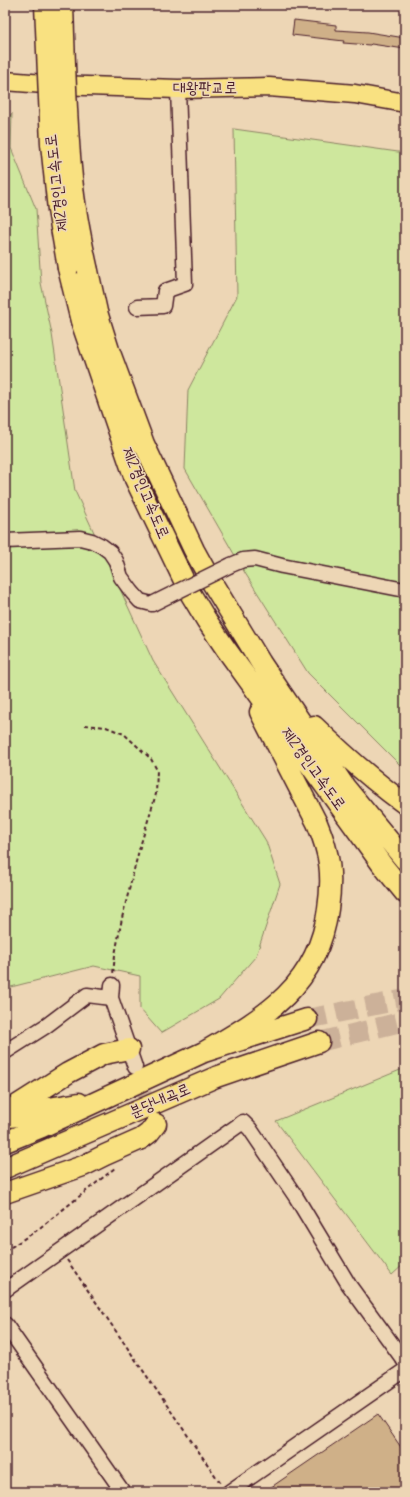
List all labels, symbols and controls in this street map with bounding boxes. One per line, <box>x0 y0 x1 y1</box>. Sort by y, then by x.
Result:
street label: 대왕판교로 <box>173 78 237 99</box>
street label: 제2경인고속도로 <box>41 133 73 233</box>
street label: 제2경인고속도로 <box>116 444 174 542</box>
street label: 제2경인고속도로 <box>276 723 350 815</box>
street label: 분당내곡로 <box>126 1079 194 1123</box>

